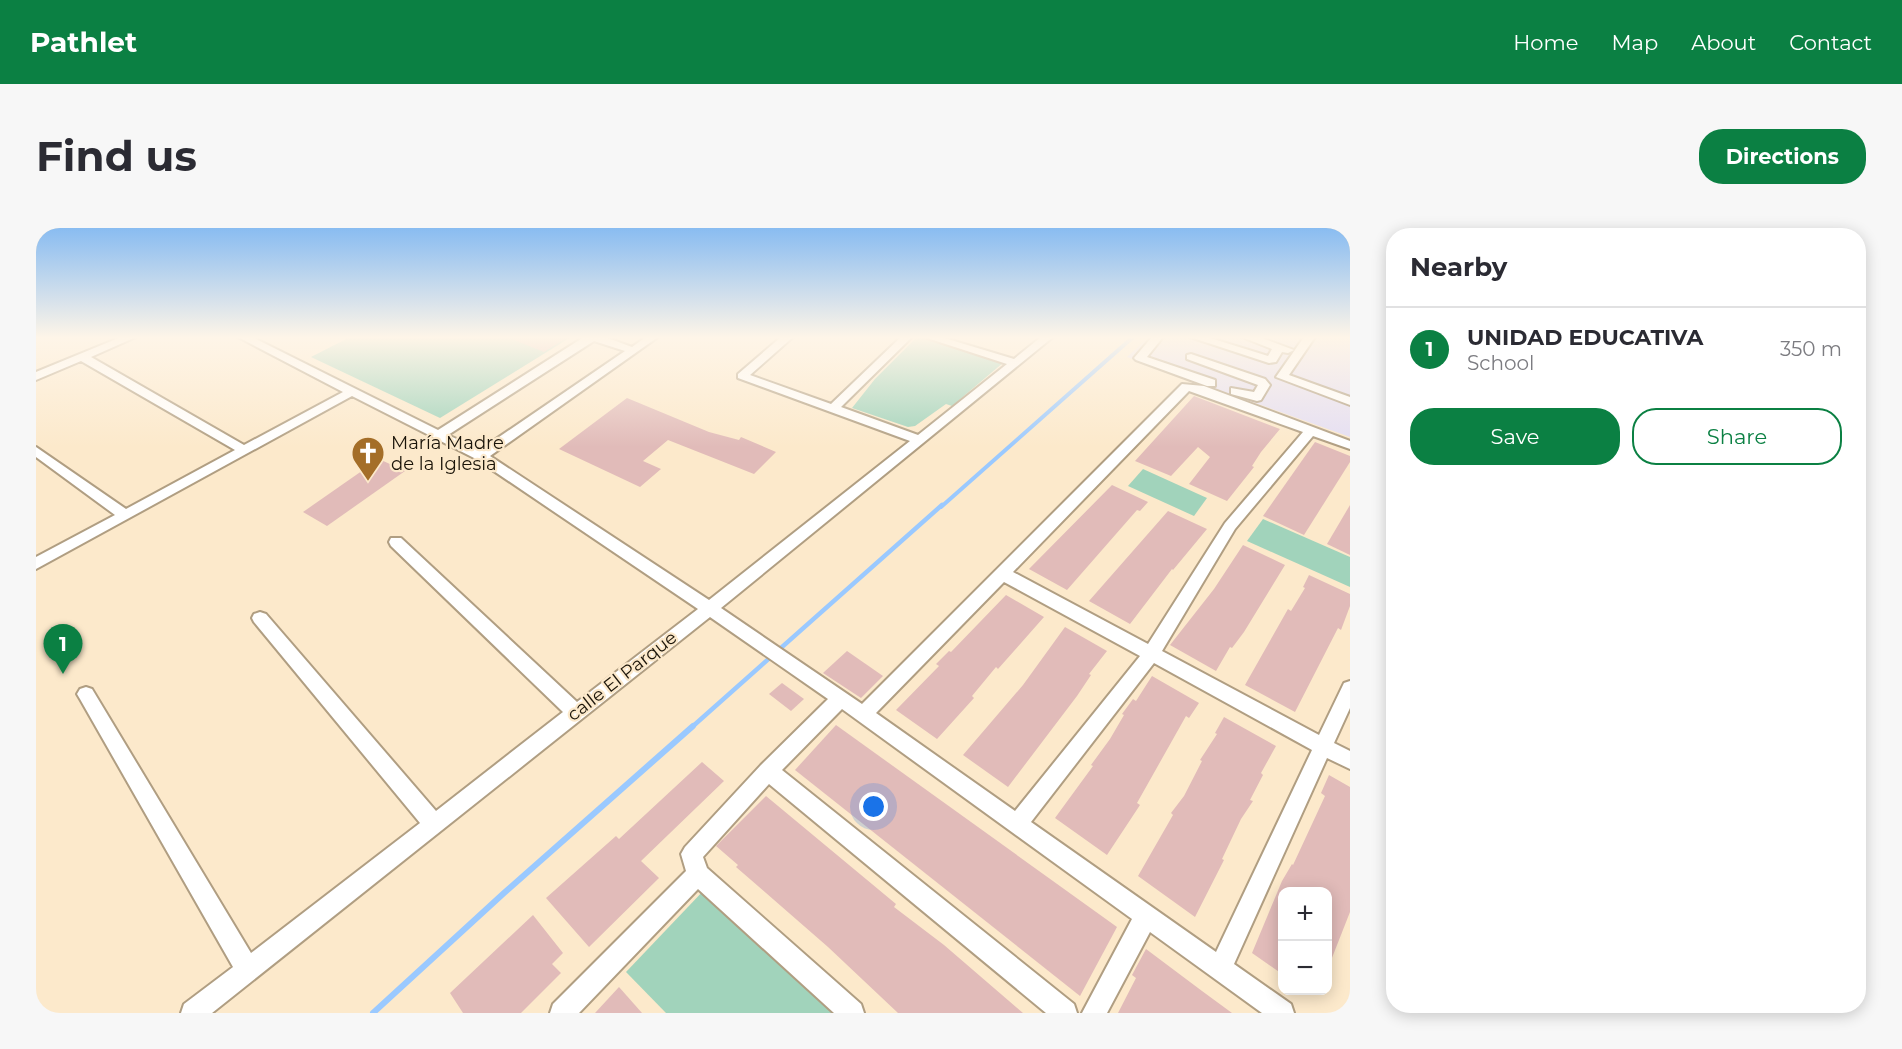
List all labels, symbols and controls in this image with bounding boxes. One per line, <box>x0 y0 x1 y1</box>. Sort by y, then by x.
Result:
text: Pathlet <box>30 25 137 59</box>
text: Home <box>1513 30 1578 55</box>
text: Map <box>1611 30 1658 55</box>
text: About <box>1691 30 1756 55</box>
text: Contact <box>1789 30 1872 55</box>
button: Directions <box>1699 129 1866 184</box>
text: Find us <box>36 130 197 182</box>
text: Nearby <box>1410 251 1507 283</box>
text: UNIDAD EDUCATIVA <box>1467 324 1703 351</box>
text: 1 <box>1426 337 1433 361</box>
text: 350 m <box>1780 337 1842 361</box>
text: School <box>1467 351 1534 375</box>
button: Save <box>1410 408 1620 465</box>
button: Share <box>1632 408 1842 465</box>
place label: María Madre de la Iglesia <box>391 432 504 475</box>
church icon: María Madre de la Iglesia <box>350 435 386 482</box>
pin: 1 <box>44 624 82 674</box>
street label: calle El Parque <box>563 626 681 726</box>
your location <box>859 792 888 821</box>
map controls <box>1278 887 1332 995</box>
button: + <box>1278 887 1332 941</box>
button: − <box>1278 941 1332 995</box>

